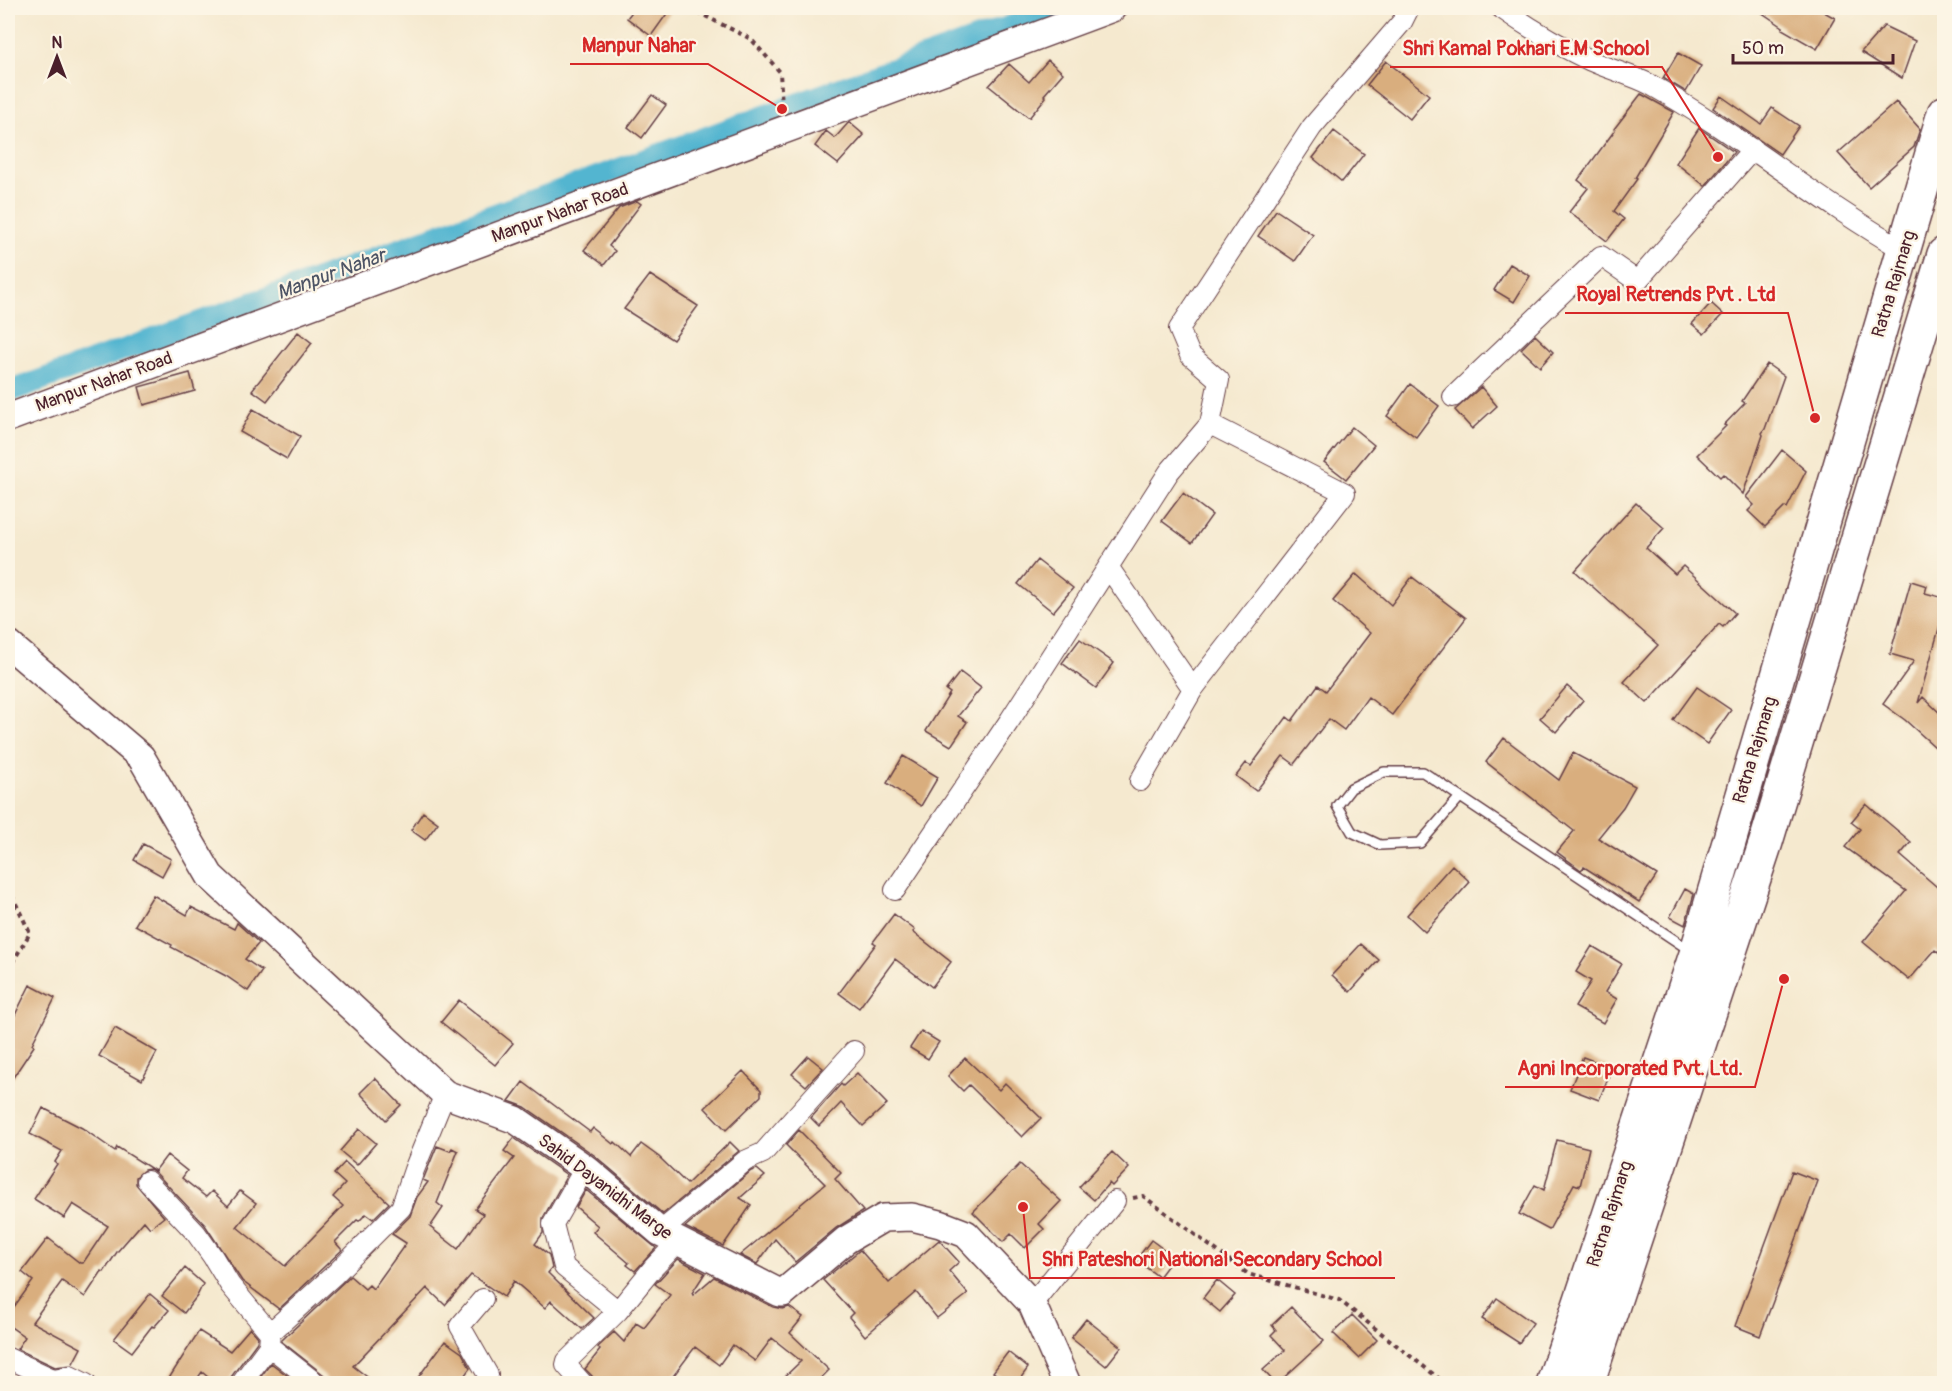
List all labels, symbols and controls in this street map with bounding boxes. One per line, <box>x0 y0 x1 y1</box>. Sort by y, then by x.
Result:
callout: Manpur Nahar <box>570 26 708 64</box>
north arrow <box>27 27 87 87</box>
scale bar <box>1733 27 1894 65</box>
callout: Shri Kamal Pokhari E.M School <box>1390 29 1662 67</box>
text: N <box>52 33 63 53</box>
text: Manpur Nahar <box>582 33 697 58</box>
text: Shri Kamal Pokhari E.M School <box>1402 36 1650 61</box>
text: 50 m <box>1742 37 1784 60</box>
street label: Manpur Nahar Road <box>488 178 632 248</box>
street label: Ratna Rajmarg <box>1867 228 1921 340</box>
water label: Manpur Nahar <box>273 242 392 305</box>
callout: Royal Retrends Pvt . Ltd <box>1565 275 1788 313</box>
text: Royal Retrends Pvt . Ltd <box>1576 282 1776 307</box>
street label: Manpur Nahar Road <box>32 347 176 417</box>
street label: Ratna Rajmarg <box>1728 694 1782 806</box>
callout: Agni Incorporated Pvt. Ltd. <box>1505 1049 1755 1087</box>
text: Agni Incorporated Pvt. Ltd. <box>1517 1056 1743 1081</box>
street label: Sahid Dayanidhi Marge <box>533 1129 677 1245</box>
street label: Ratna Rajmarg <box>1582 1158 1638 1270</box>
callout: Shri Pateshori National Secondary School <box>1030 1240 1395 1278</box>
text: Shri Pateshori National Secondary School <box>1041 1247 1383 1272</box>

